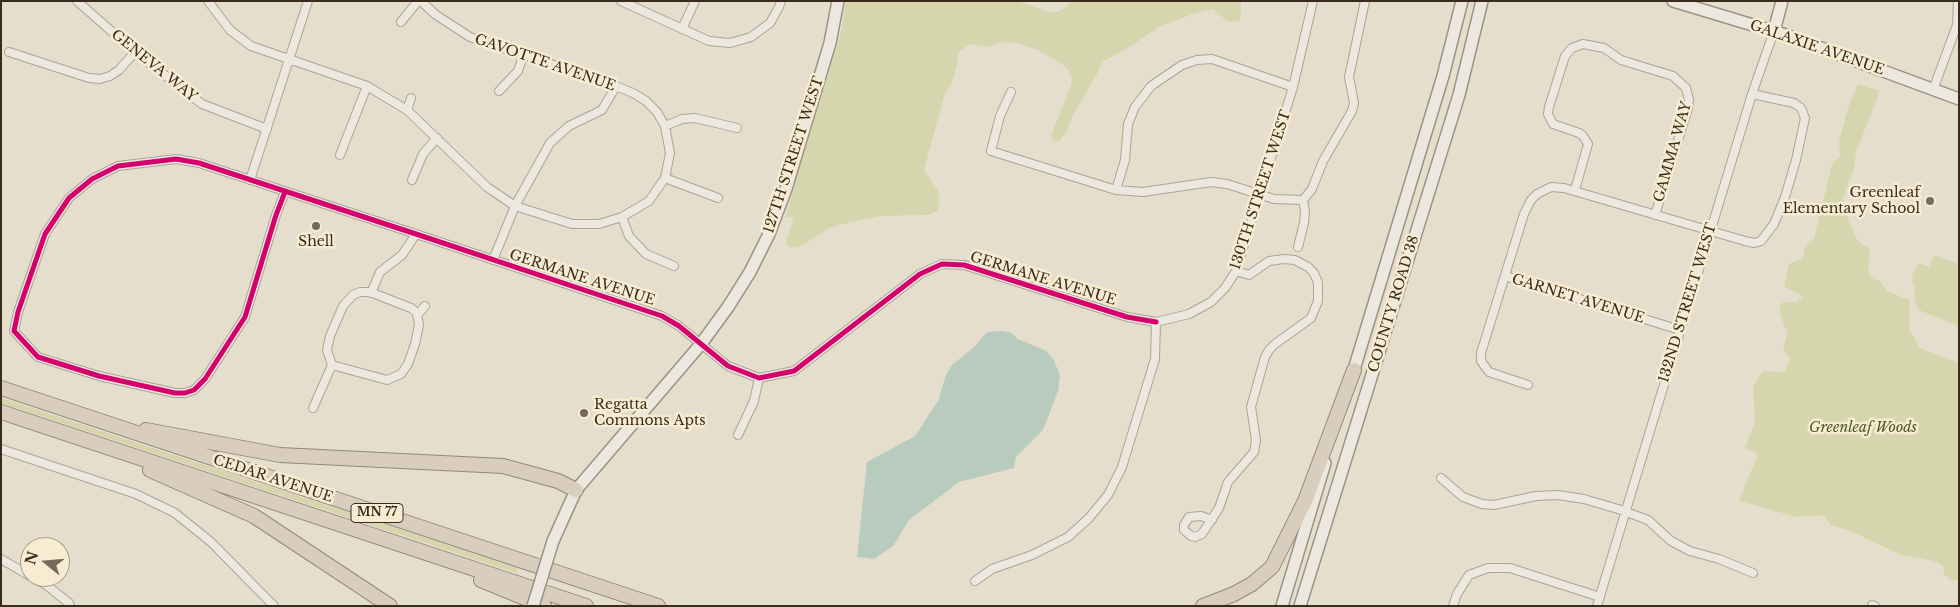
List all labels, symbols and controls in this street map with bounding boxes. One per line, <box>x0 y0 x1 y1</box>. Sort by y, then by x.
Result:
street label: GALAXIE AVENUE <box>1748 17 1886 79</box>
street label: GENEVA WAY <box>108 26 200 106</box>
street label: GAVOTTE AVENUE <box>472 31 618 95</box>
street label: 127TH STREET WEST <box>761 74 827 236</box>
street label: GAMMA WAY <box>1651 100 1695 204</box>
street label: 130TH STREET WEST <box>1227 108 1295 272</box>
place label: Greenleaf Elementary School <box>1783 185 1920 218</box>
marker: Greenleaf Elementary School <box>1924 195 1936 207</box>
marker: Shell <box>310 220 322 232</box>
street label: 132ND STREET WEST <box>1656 221 1720 385</box>
street label: COUNTY ROAD 38 <box>1365 233 1423 375</box>
place label: Shell <box>298 234 334 250</box>
street label: GERMANE AVENUE <box>507 247 657 309</box>
street label: GERMANE AVENUE <box>968 249 1118 309</box>
street label: GARNET AVENUE <box>1510 271 1646 327</box>
place label: Regatta Commons Apts <box>594 397 706 430</box>
marker: Regatta Commons Apts <box>578 407 590 419</box>
park label: Greenleaf Woods <box>1809 420 1917 436</box>
street label: CEDAR AVENUE <box>211 452 335 506</box>
road number: MN 77 <box>351 503 403 522</box>
north arrow <box>20 537 70 587</box>
text: N <box>21 549 42 567</box>

